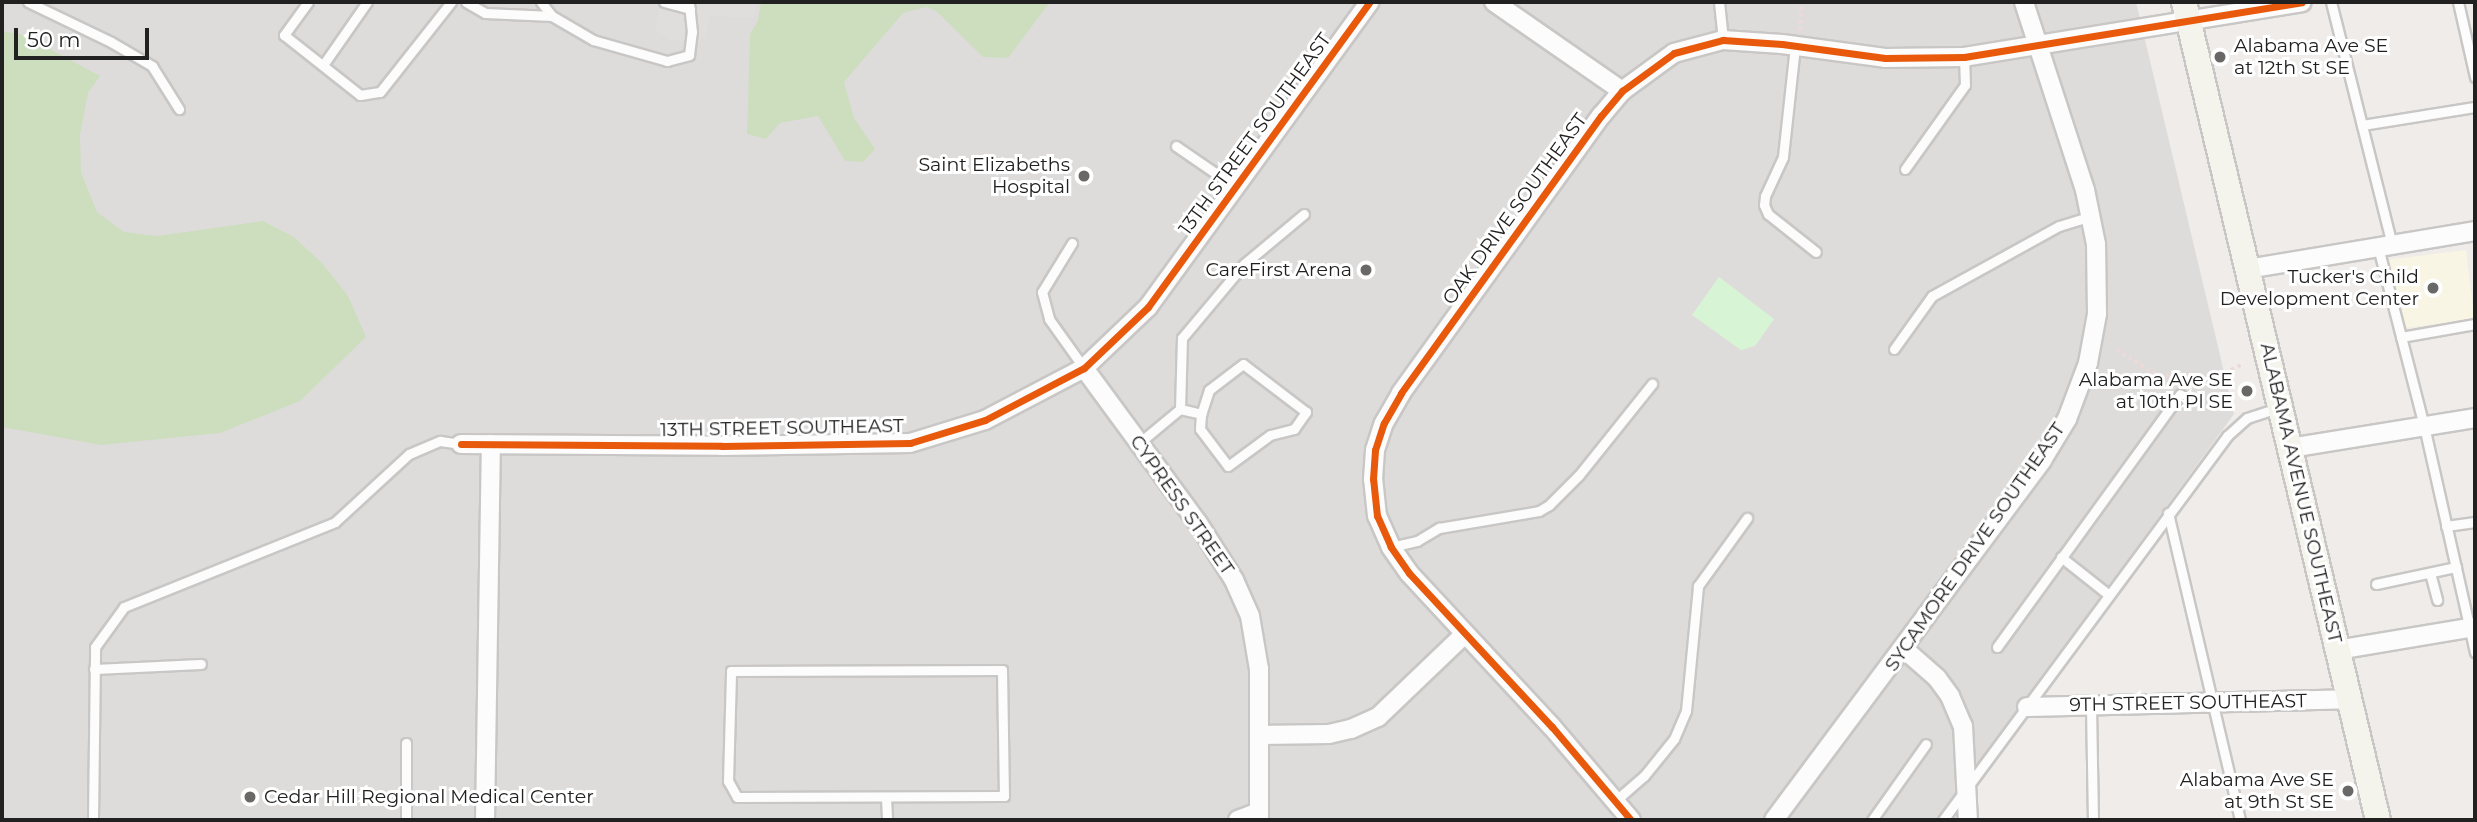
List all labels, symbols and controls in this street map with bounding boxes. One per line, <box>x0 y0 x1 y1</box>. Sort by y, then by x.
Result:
scale bar <box>18 14 152 58</box>
text: 50 m <box>27 27 81 52</box>
street label: 13TH STREET SOUTHEAST <box>1174 29 1336 239</box>
place label: Alabama Ave SE at 12th St SE <box>2234 35 2388 79</box>
marker: Alabama Ave SE at 12th St SE <box>2212 49 2228 65</box>
street label: OAK DRIVE SOUTHEAST <box>1438 109 1592 309</box>
place label: Saint Elizabeths Hospital <box>918 154 1070 198</box>
marker: Saint Elizabeths Hospital <box>1076 168 1092 184</box>
place label: CareFirst Arena <box>1205 259 1352 281</box>
marker: CareFirst Arena <box>1358 262 1374 278</box>
place label: Tucker's Child Development Center <box>2220 266 2419 310</box>
marker: Tucker's Child Development Center <box>2425 280 2441 296</box>
street label: ALABAMA AVENUE SOUTHEAST <box>2255 341 2347 645</box>
place label: Alabama Ave SE at 10th Pl SE <box>2079 369 2233 413</box>
marker: Alabama Ave SE at 10th Pl SE <box>2239 383 2255 399</box>
street label: 13TH STREET SOUTHEAST <box>660 414 904 442</box>
street label: SYCAMORE DRIVE SOUTHEAST <box>1880 418 2070 676</box>
street label: CYPRESS STREET <box>1125 431 1239 579</box>
street label: 9TH STREET SOUTHEAST <box>2069 690 2307 716</box>
place label: Alabama Ave SE at 9th St SE <box>2180 769 2334 813</box>
marker: Alabama Ave SE at 9th St SE <box>2340 783 2356 799</box>
place label: Cedar Hill Regional Medical Center <box>264 786 594 808</box>
marker: Cedar Hill Regional Medical Center <box>242 789 258 805</box>

